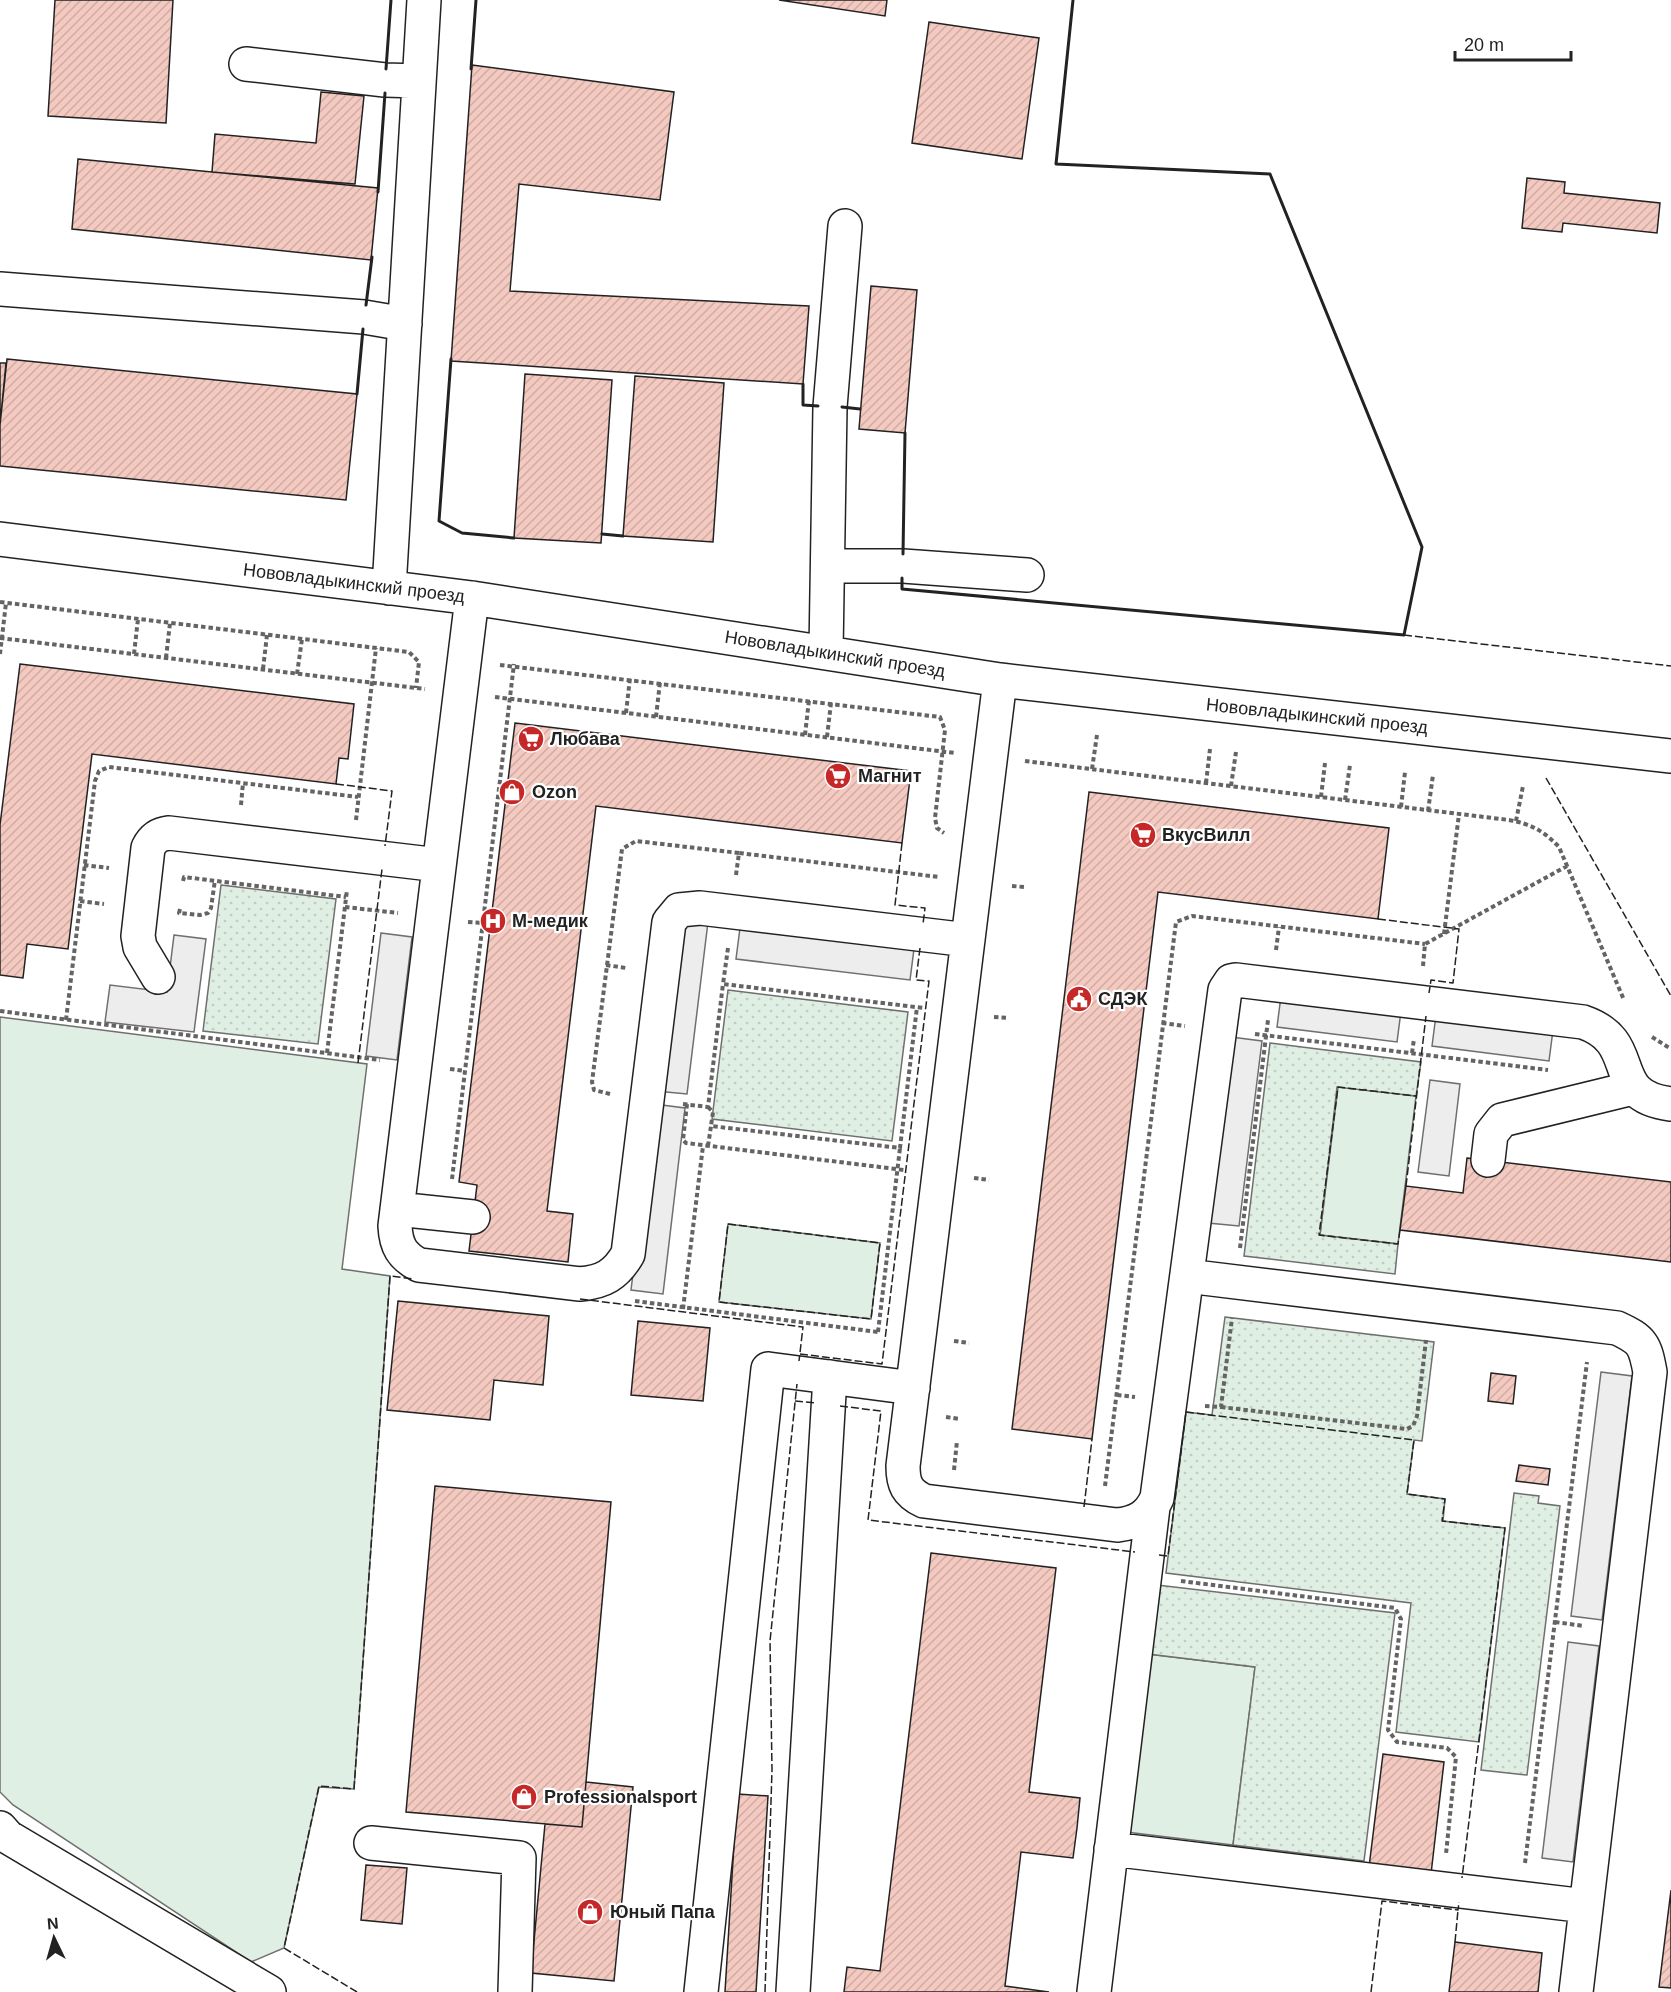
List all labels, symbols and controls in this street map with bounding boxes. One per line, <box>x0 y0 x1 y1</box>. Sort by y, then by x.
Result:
scale bar <box>1455 24 1570 62</box>
text: 20 m <box>1464 35 1504 55</box>
street label: Нововладыкинский проезд <box>242 559 466 607</box>
street label: Нововладыкинский проезд <box>723 627 947 681</box>
street label: Нововладыкинский проезд <box>1205 694 1429 738</box>
supermarket icon: Любава <box>516 724 546 754</box>
place label: Любава <box>550 729 621 749</box>
supermarket icon: Магнит <box>823 761 853 791</box>
place label: Магнит <box>858 766 922 786</box>
shop icon: Ozon <box>497 777 527 807</box>
place label: Ozon <box>532 782 577 802</box>
supermarket icon: ВкусВилл <box>1128 820 1158 850</box>
place label: ВкусВилл <box>1162 825 1251 845</box>
hospital icon: М-медик <box>478 906 508 936</box>
place label: М-медик <box>512 911 589 931</box>
public building icon: СДЭК <box>1064 984 1094 1014</box>
place label: СДЭК <box>1098 989 1148 1009</box>
shop icon: Professionalsport <box>509 1782 539 1812</box>
place label: Professionalsport <box>544 1787 697 1807</box>
shop icon: Юный Папа <box>575 1897 605 1927</box>
place label: Юный Папа <box>610 1902 716 1922</box>
north arrow <box>24 1908 84 1968</box>
text: N <box>46 1915 59 1933</box>

